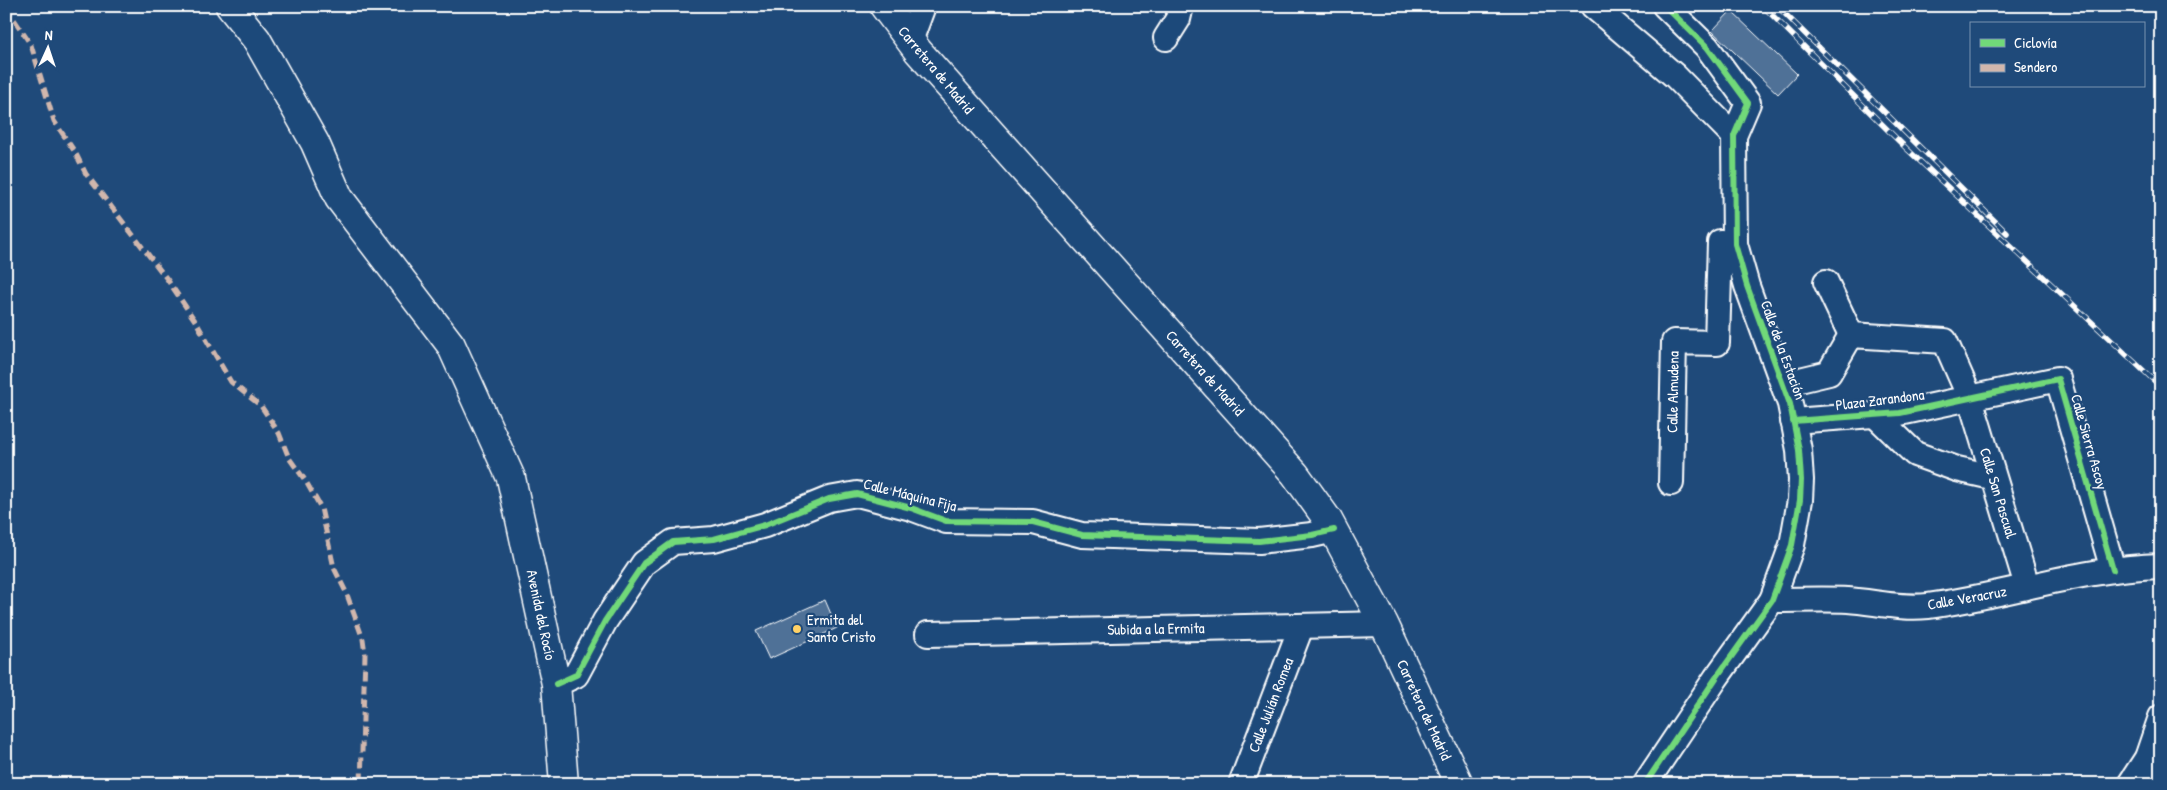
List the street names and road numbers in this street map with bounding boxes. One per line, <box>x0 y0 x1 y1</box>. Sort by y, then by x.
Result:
street label: Carretera de Madrid <box>893 21 979 118</box>
street label: Calle de la Estación <box>1756 297 1811 403</box>
street label: Carretera de Madrid <box>1161 325 1250 420</box>
street label: Calle Almudena <box>1661 351 1684 433</box>
street label: Plaza Zarandona <box>1834 384 1926 415</box>
street label: Calle Sierra Ascoy <box>2066 392 2113 492</box>
street label: Calle San Pascual <box>1975 445 2022 541</box>
street label: Calle Máquina Fija <box>861 473 959 516</box>
street label: Avenida del Rocío <box>522 568 561 662</box>
street label: Calle Veracruz <box>1926 580 2009 615</box>
street label: Subida a la Ermita <box>1107 617 1205 640</box>
street label: Calle Julián Romea <box>1243 654 1298 755</box>
street label: Carretera de Madrid <box>1392 656 1457 764</box>

